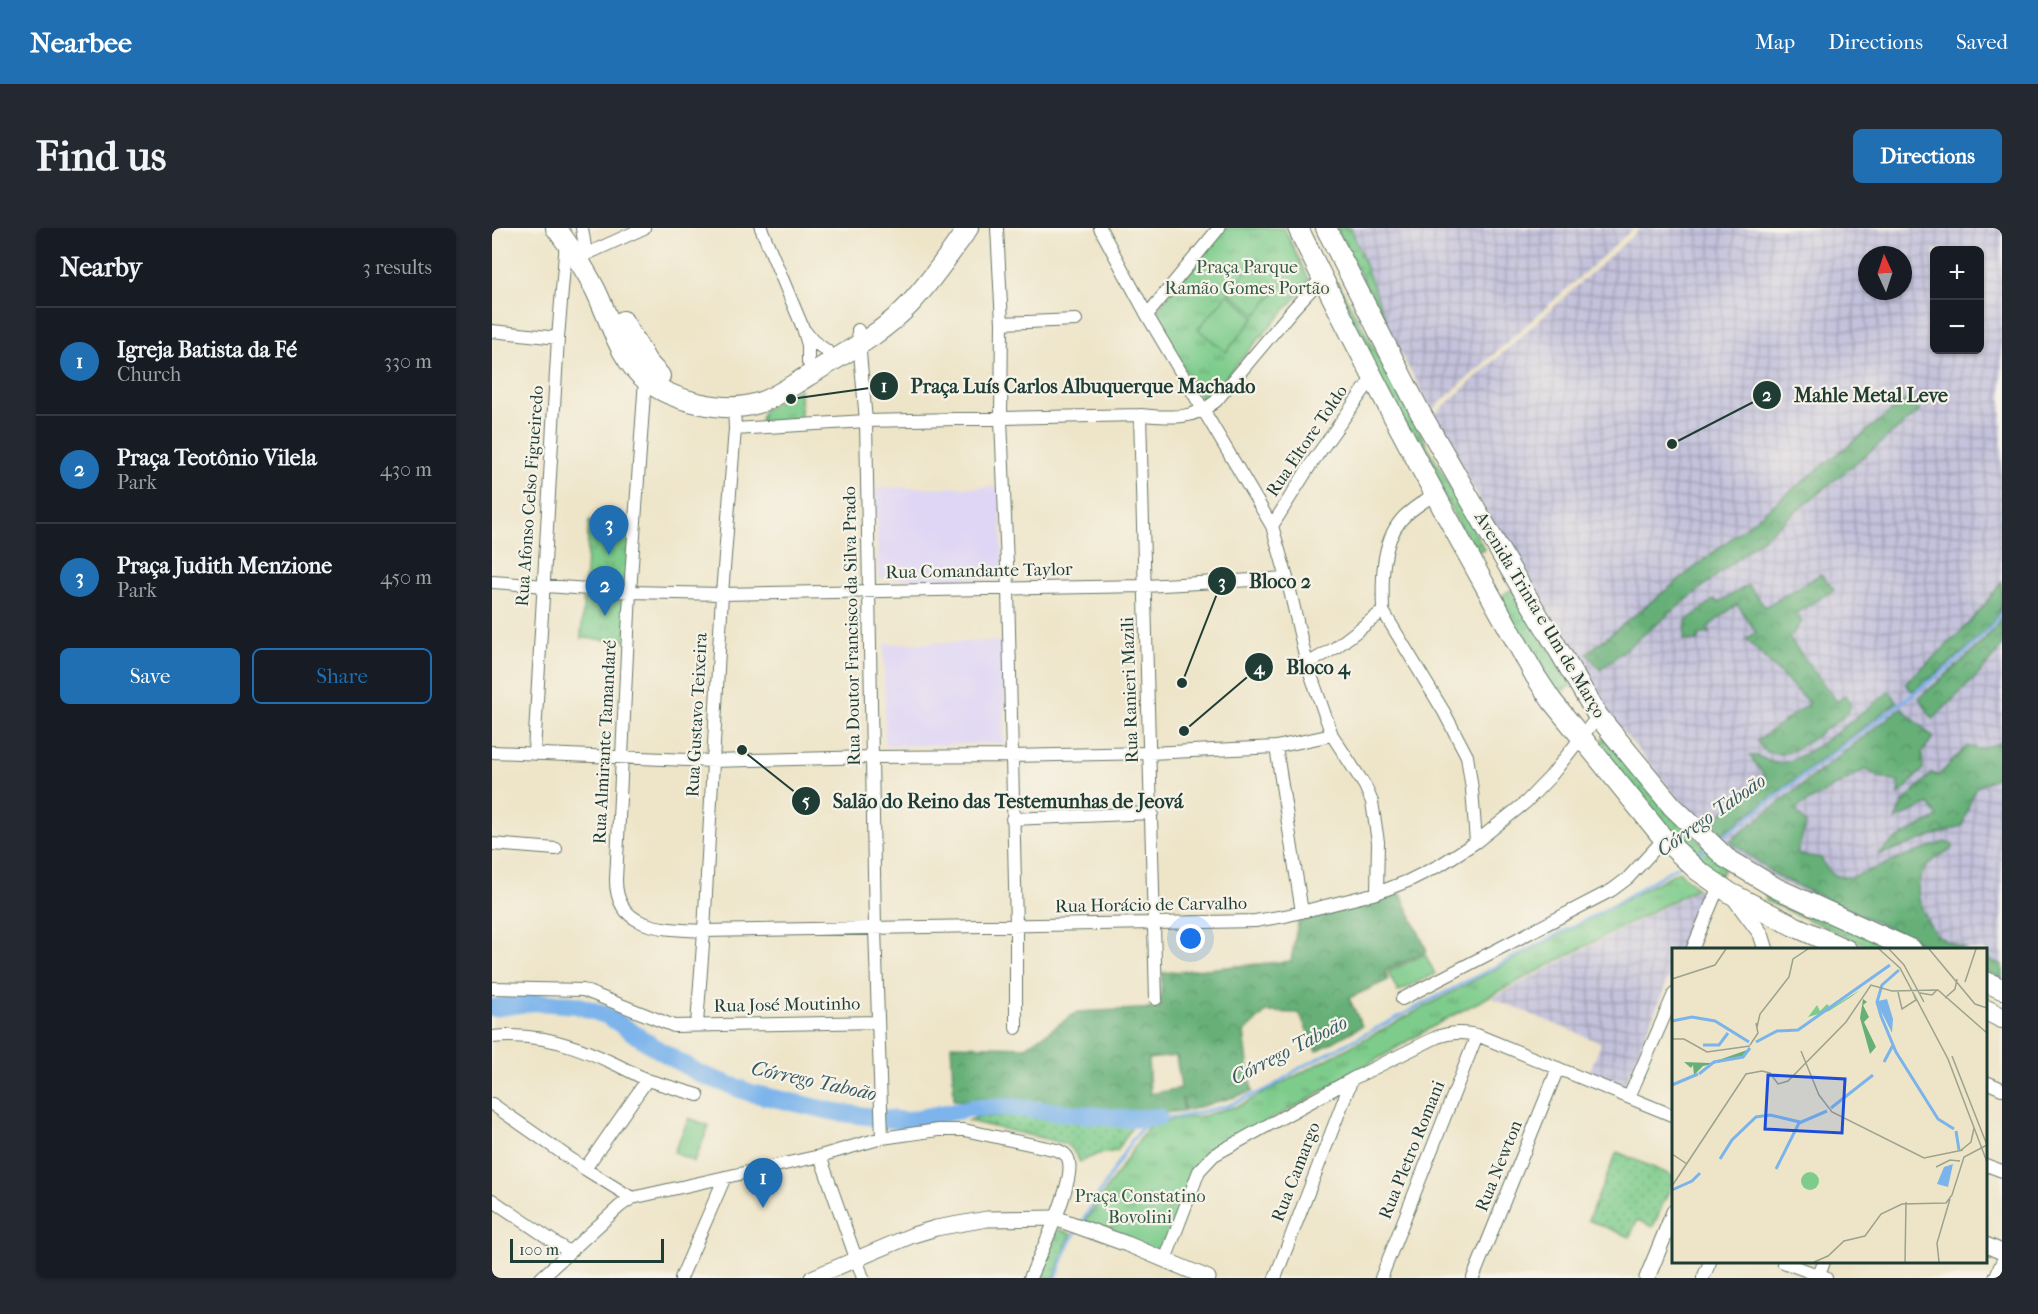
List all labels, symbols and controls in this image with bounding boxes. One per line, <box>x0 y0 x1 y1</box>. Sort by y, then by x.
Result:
text: Nearbee <box>30 26 132 59</box>
text: Map <box>1755 30 1795 54</box>
text: Directions <box>1828 30 1923 54</box>
text: Saved <box>1956 30 2008 54</box>
button: Directions <box>1853 129 2002 183</box>
text: Find us <box>36 132 166 181</box>
north arrow <box>1858 246 1912 300</box>
map controls <box>1930 246 1984 354</box>
button: + <box>1930 246 1984 300</box>
text: Nearby <box>60 252 142 283</box>
text: 3 results <box>363 256 432 279</box>
park label: Praça Parque Ramão Gomes Portão <box>1164 257 1330 299</box>
button: − <box>1930 300 1984 354</box>
text: Igreja Batista da Fé <box>117 337 297 363</box>
text: 1 <box>76 350 83 373</box>
text: 330 m <box>384 350 432 373</box>
text: Church <box>117 363 181 386</box>
callout: Praça Luís Carlos Albuquerque Machado <box>869 367 1267 405</box>
text: Praça Luís Carlos Albuquerque Machado <box>911 375 1255 399</box>
text: 1 <box>881 376 887 397</box>
callout: Mahle Metal Leve <box>1752 376 1960 414</box>
street label: Rua Eltore Toldo <box>1262 381 1352 501</box>
text: Mahle Metal Leve <box>1793 384 1948 407</box>
street label: Rua Afonso Celso Figueiredo <box>512 385 548 607</box>
text: 2 <box>1762 385 1772 406</box>
text: Praça Teotônio Vilela <box>117 445 317 471</box>
text: 2 <box>74 458 85 481</box>
text: 430 m <box>380 458 432 481</box>
text: Park <box>117 471 157 494</box>
street label: Rua Doutor Francisco da Silva Prado <box>839 486 865 766</box>
pin: 3 <box>590 506 628 555</box>
street label: Avenida Trinta e Um de Março <box>1469 507 1610 722</box>
text: Praça Judith Menzione <box>117 553 332 579</box>
street label: Rua Comandante Taylor <box>885 559 1073 583</box>
callout: Bloco 2 <box>1207 562 1323 600</box>
text: 3 <box>75 566 84 589</box>
text: 450 m <box>380 566 432 589</box>
pin: 2 <box>586 566 624 616</box>
text: Bloco 2 <box>1249 570 1311 593</box>
text: 3 <box>1218 572 1226 593</box>
text: Park <box>117 579 157 602</box>
street label: Rua Ranieri Mazili <box>1117 616 1143 764</box>
street label: Rua Gustavo Teixeira <box>682 631 712 798</box>
street label: Rua Almirante Tamandaré <box>589 639 621 845</box>
button: Save <box>60 648 240 704</box>
button: Share <box>252 648 432 704</box>
callout: Bloco 4 <box>1244 648 1362 686</box>
text: Bloco 4 <box>1286 656 1351 680</box>
text: 4 <box>1253 658 1266 679</box>
water label: Córrego Taboão <box>1652 769 1770 861</box>
callout: Salão do Reino das Testemunhas de Jeová <box>791 782 1196 820</box>
text: Salão do Reino das Testemunhas de Jeová <box>833 790 1184 813</box>
text: 5 <box>802 791 810 812</box>
street label: Rua Horácio de Carvalho <box>1055 893 1247 917</box>
your location <box>1176 924 1205 953</box>
inset map <box>1672 948 1987 1263</box>
street label: Rua José Moutinho <box>713 993 861 1017</box>
water label: Córrego Taboão <box>1227 1011 1351 1089</box>
water label: Córrego Taboão <box>749 1056 879 1106</box>
street label: Rua Pletro Romani <box>1375 1077 1450 1222</box>
street label: Rua Newton <box>1471 1117 1527 1215</box>
street label: Rua Camargo <box>1267 1119 1325 1225</box>
pin: 1 <box>744 1158 782 1208</box>
park label: Praça Constatino Bovolini <box>1074 1186 1206 1228</box>
scale bar <box>510 1236 664 1264</box>
text: 100 m <box>519 1240 559 1259</box>

